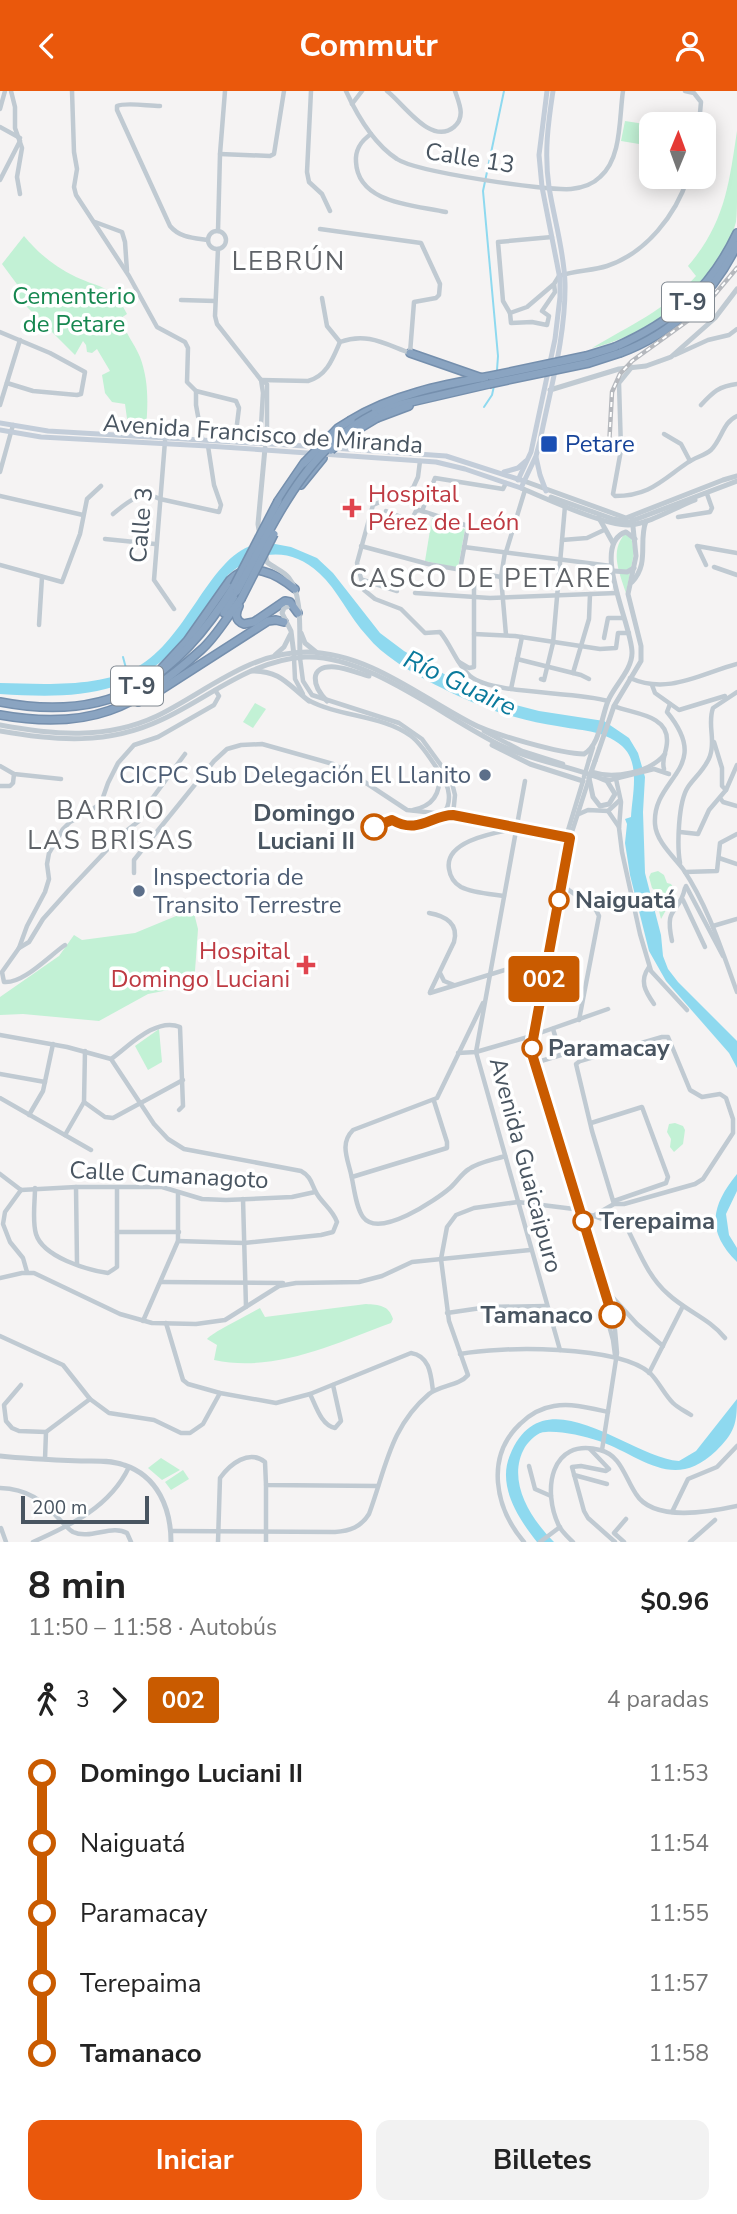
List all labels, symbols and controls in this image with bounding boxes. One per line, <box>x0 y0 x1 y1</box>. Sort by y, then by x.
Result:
text: Commutr <box>299 24 438 67</box>
icon: back <box>28 27 66 65</box>
icon: person <box>671 27 709 65</box>
north arrow <box>639 112 716 189</box>
map controls <box>639 112 716 189</box>
street label: Calle 13 <box>423 135 517 181</box>
district label: LEBRÚN <box>232 244 346 279</box>
park label: Cementerio de Petare <box>12 280 136 340</box>
road number: T-9 <box>662 283 714 321</box>
street label: Avenida Francisco de Miranda <box>102 407 424 461</box>
place label: Petare <box>565 428 635 460</box>
marker: Petare <box>539 434 559 454</box>
place label: Hospital Pérez de León <box>368 478 519 538</box>
street label: Calle 3 <box>122 486 160 564</box>
marker: Hospital Pérez de León <box>342 498 362 518</box>
district label: CASCO DE PETARE <box>350 561 612 596</box>
water label: Río Guaire <box>398 642 522 724</box>
road number: T-9 <box>111 667 163 705</box>
place label: CICPC Sub Delegación El Llanito <box>119 759 471 791</box>
marker: CICPC Sub Delegación El Llanito <box>477 767 493 783</box>
district label: BARRIO LAS BRISAS <box>27 793 195 858</box>
place label: Domingo Luciani II <box>253 797 355 857</box>
marker: Domingo Luciani II <box>361 814 387 840</box>
place label: Inspectoria de Transito Terrestre <box>153 861 342 921</box>
marker: Inspectoria de Transito Terrestre <box>131 883 147 899</box>
place label: Naiguatá <box>575 884 676 916</box>
marker: Naiguatá <box>549 890 569 910</box>
place label: Hospital Domingo Luciani <box>111 935 290 995</box>
marker: Hospital Domingo Luciani <box>296 955 316 975</box>
line badge: 002 <box>504 956 584 1002</box>
text: 002 <box>522 963 566 995</box>
place label: Paramacay <box>548 1032 670 1064</box>
marker: Paramacay <box>522 1038 542 1058</box>
street label: Avenida Guaicaipuro <box>482 1054 570 1276</box>
street label: Calle Cumanagoto <box>69 1154 269 1196</box>
place label: Terepaima <box>599 1205 715 1237</box>
marker: Terepaima <box>573 1211 593 1231</box>
place label: Tamanaco <box>481 1299 593 1331</box>
marker: Tamanaco <box>599 1302 625 1328</box>
scale bar <box>21 1493 149 1525</box>
text: 200 m <box>32 1495 87 1521</box>
text: 8 min <box>28 1560 126 1611</box>
text: $0.96 <box>640 1584 709 1619</box>
text: 11:50 – 11:58 · Autobús <box>28 1612 277 1643</box>
icon: walk <box>28 1681 66 1719</box>
icon: forward <box>100 1681 138 1719</box>
text: 3 <box>76 1684 90 1715</box>
text: 002 <box>162 1684 205 1716</box>
text: 4 paradas <box>607 1684 709 1715</box>
text: Domingo Luciani II <box>80 1756 303 1791</box>
text: 11:53 <box>649 1758 709 1789</box>
text: Naiguatá <box>80 1826 186 1861</box>
text: 11:54 <box>649 1828 709 1859</box>
text: Paramacay <box>80 1896 208 1931</box>
text: 11:55 <box>649 1898 709 1929</box>
text: Terepaima <box>80 1966 201 2001</box>
text: 11:57 <box>649 1968 709 1999</box>
text: Tamanaco <box>80 2036 202 2071</box>
text: 11:58 <box>649 2038 709 2069</box>
button: Iniciar <box>28 2120 362 2200</box>
button: Billetes <box>376 2120 709 2200</box>

